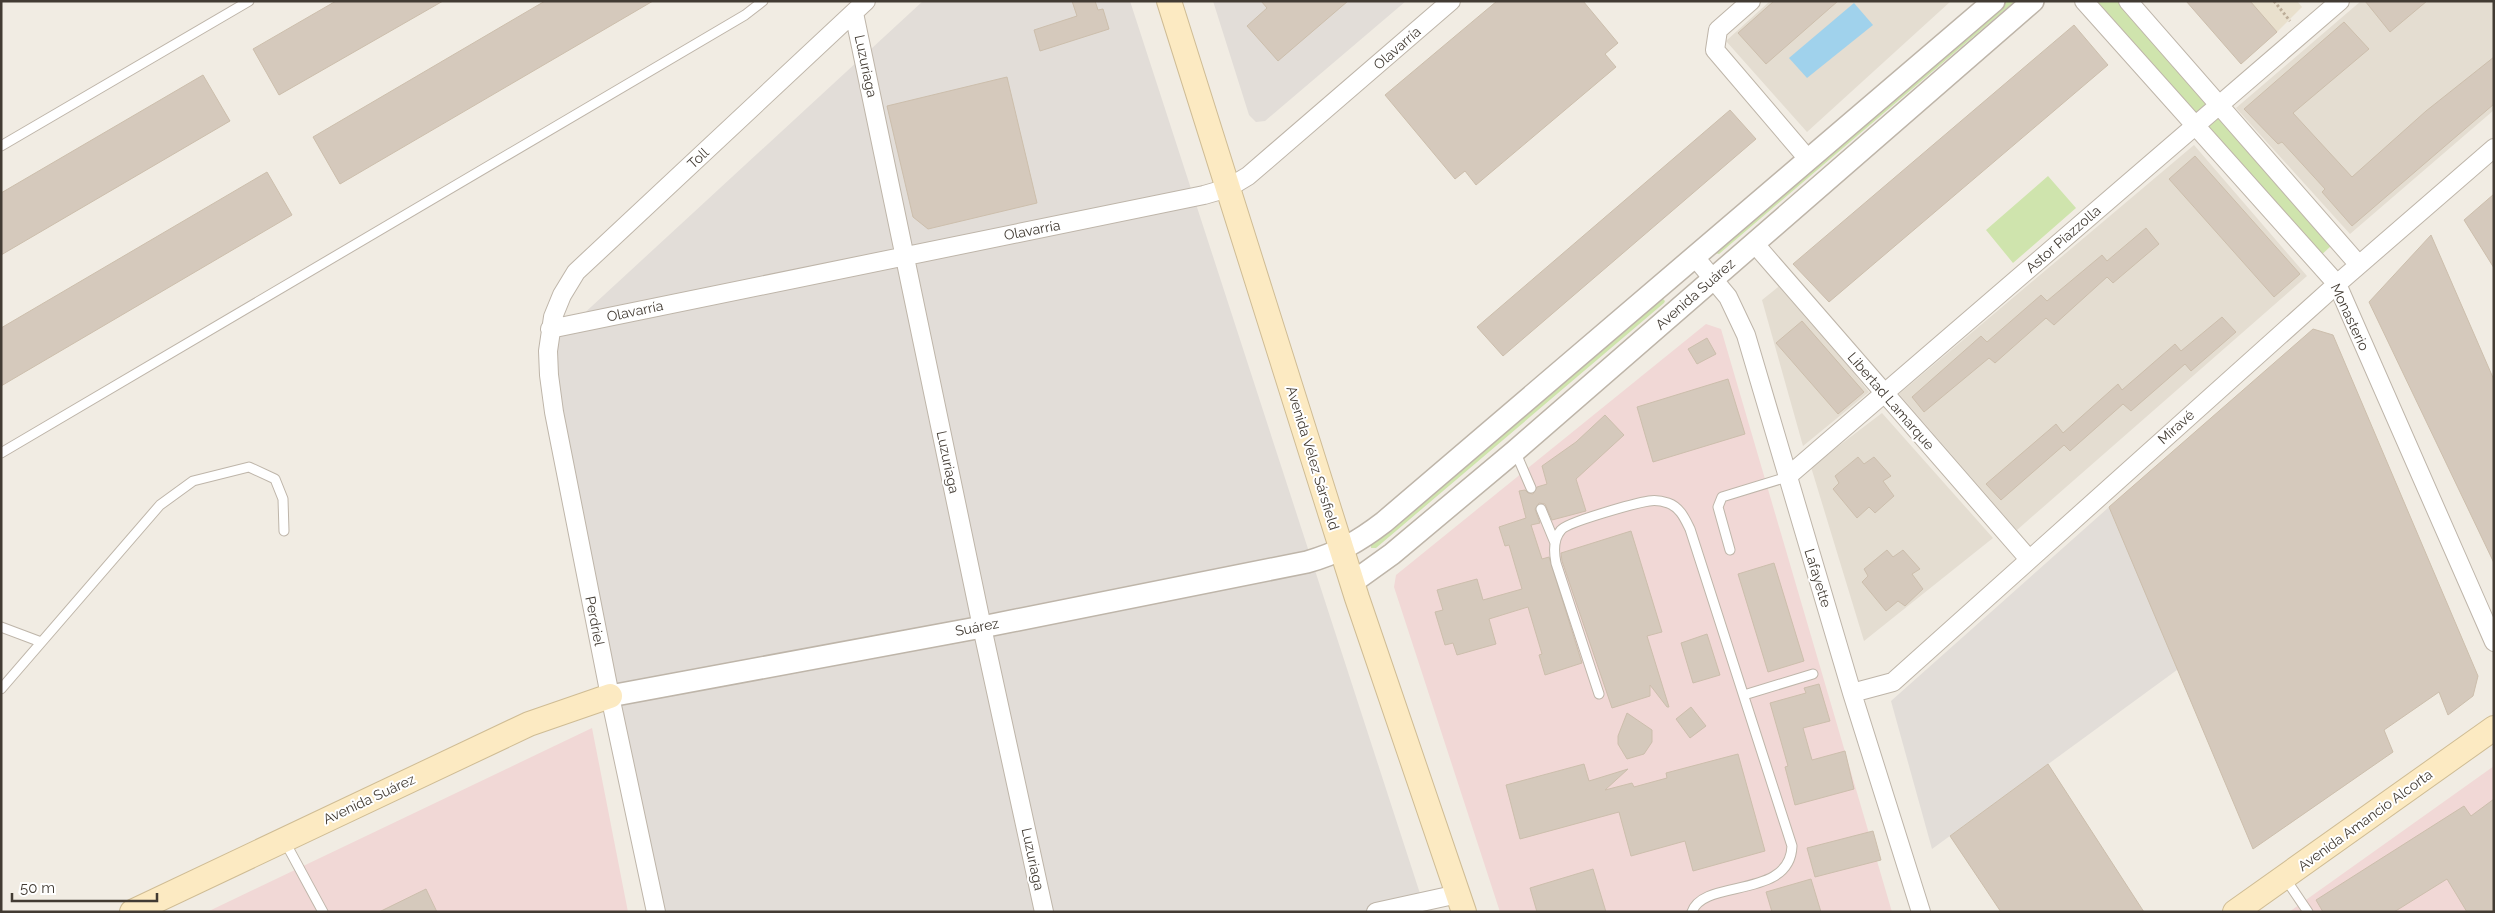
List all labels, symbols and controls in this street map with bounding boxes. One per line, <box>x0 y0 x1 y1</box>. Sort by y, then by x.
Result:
street label: Olavarría <box>1370 23 1424 73</box>
street label: Luzuriaga <box>852 33 880 99</box>
street label: Toll <box>684 144 712 172</box>
street label: Astor Piazzolla <box>2022 202 2104 276</box>
street label: Olavarría <box>1002 217 1062 243</box>
street label: Avenida Suárez <box>1652 255 1738 333</box>
street label: Monasterio <box>2328 281 2372 353</box>
street label: Olavarría <box>605 297 665 325</box>
street label: Libertad Lamarque <box>1844 349 1938 453</box>
street label: Avenida Vélez Sársfield <box>1283 384 1343 532</box>
street label: Miravé <box>2155 407 2197 447</box>
street label: Luzuriaga <box>934 429 962 495</box>
street label: Lafayette <box>1801 547 1835 609</box>
street label: Perdriel <box>582 595 608 647</box>
street label: Suárez <box>954 615 1000 639</box>
street label: Avenida Amancio Alcorta <box>2295 766 2435 874</box>
street label: Avenida Suárez <box>320 771 418 827</box>
street label: Luzuriaga <box>1019 826 1047 892</box>
scale bar <box>12 870 158 902</box>
text: 50 m <box>20 879 55 897</box>

